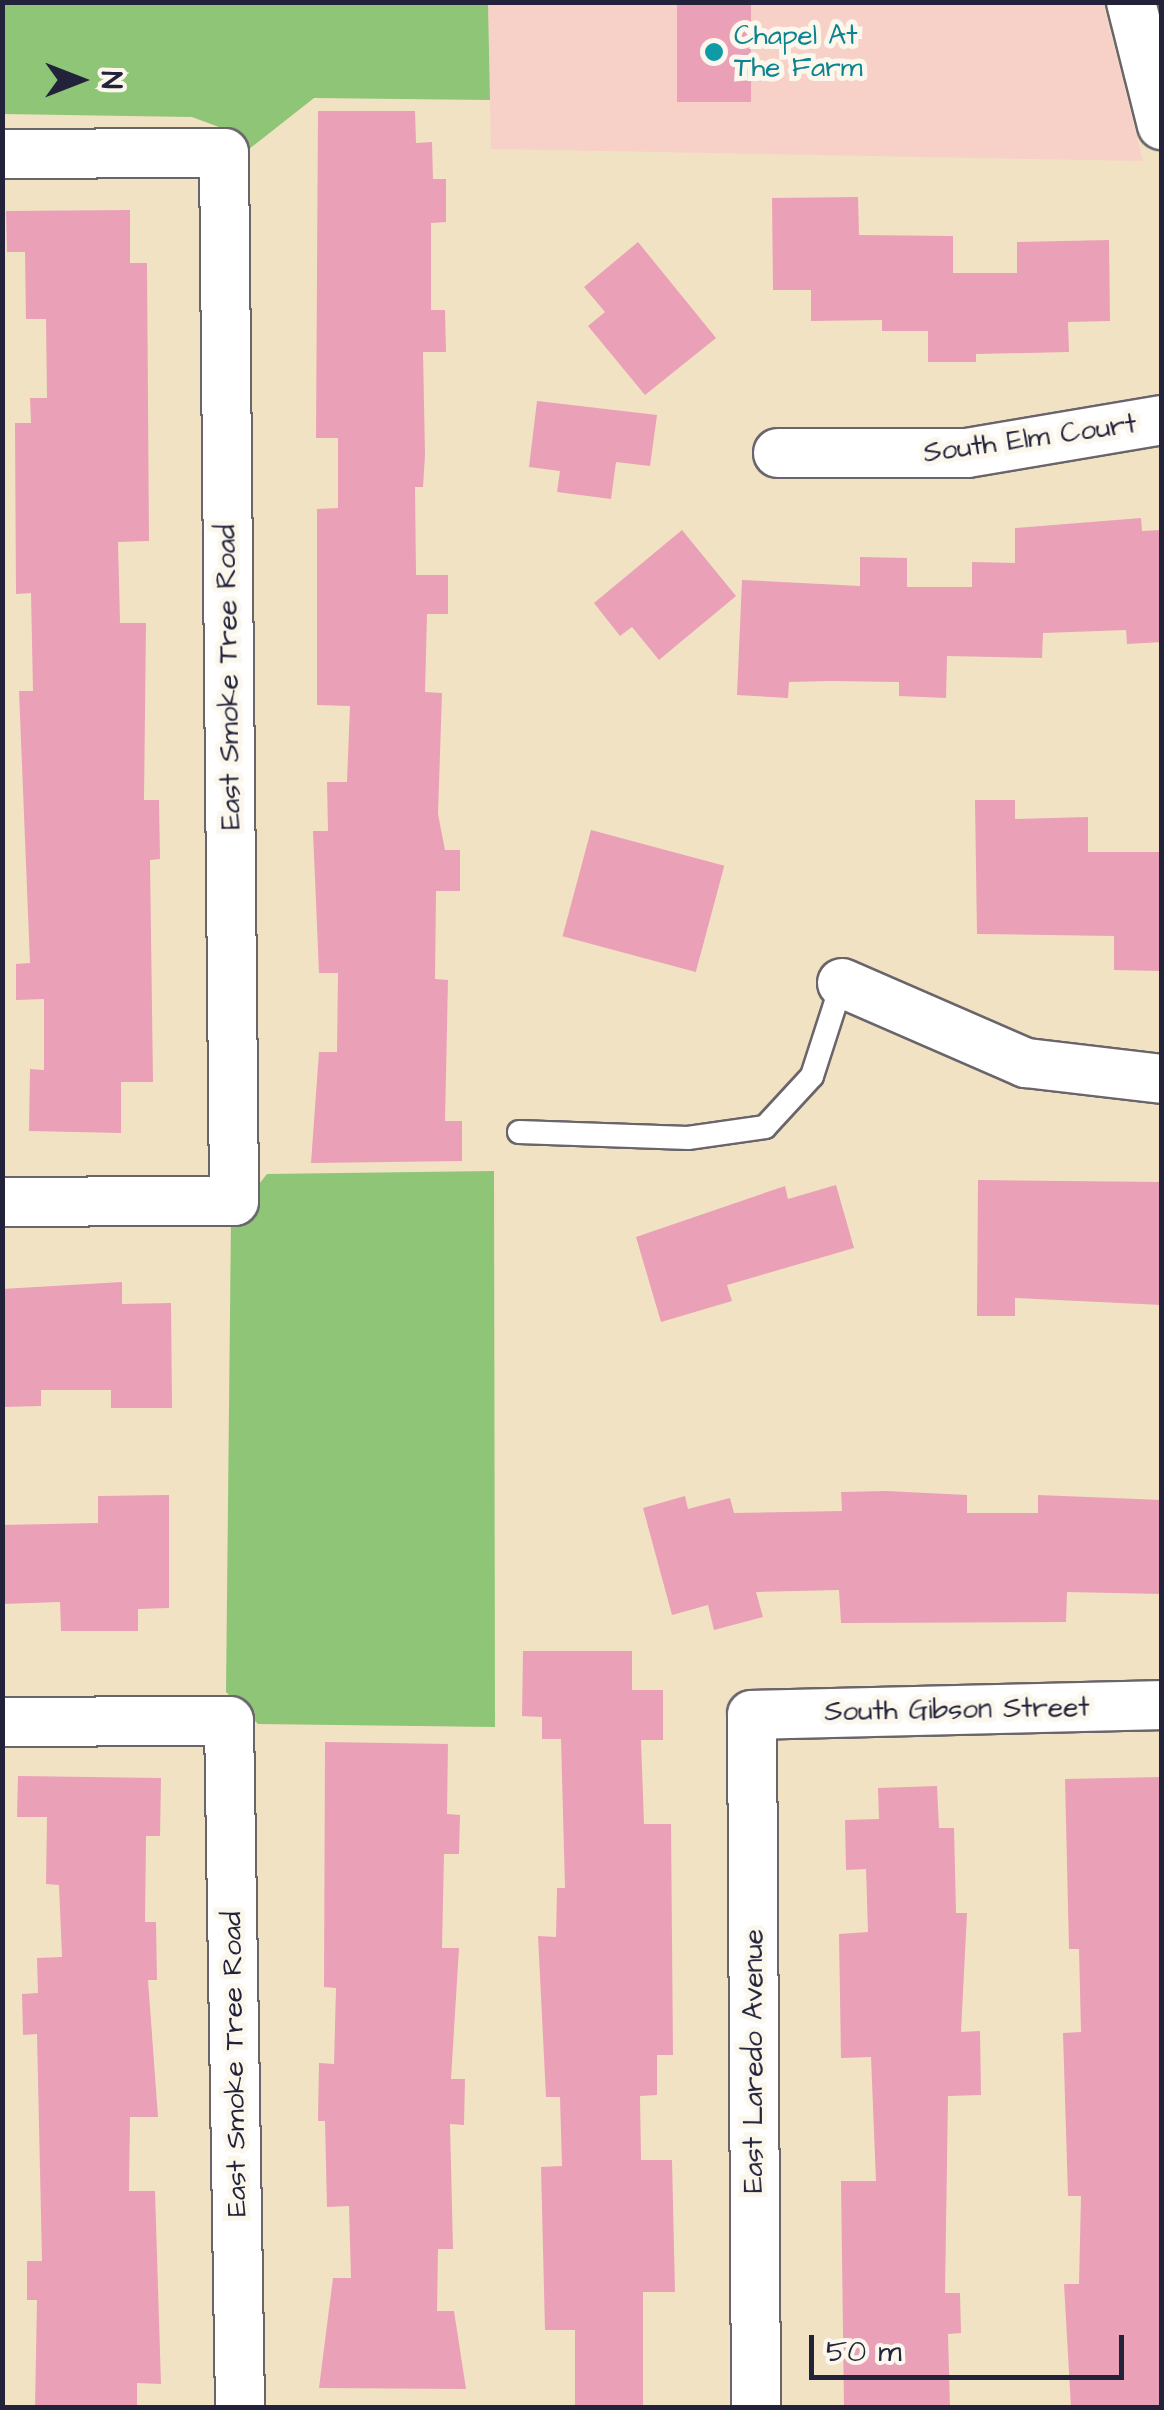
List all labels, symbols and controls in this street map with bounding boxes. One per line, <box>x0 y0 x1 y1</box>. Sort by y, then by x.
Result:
place label: Chapel At The Farm <box>734 19 863 85</box>
north arrow <box>30 30 130 130</box>
marker: Chapel At The Farm <box>703 41 725 63</box>
text: N <box>91 71 130 89</box>
street label: South Elm Court <box>921 407 1139 471</box>
street label: East Smoke Tree Road <box>210 524 248 830</box>
street label: South Gibson Street <box>824 1691 1090 1729</box>
street label: East Smoke Tree Road <box>216 1911 254 2217</box>
street label: East Laredo Avenue <box>737 1929 771 2193</box>
scale bar <box>814 2315 1129 2377</box>
text: 50 m <box>826 2331 902 2373</box>

